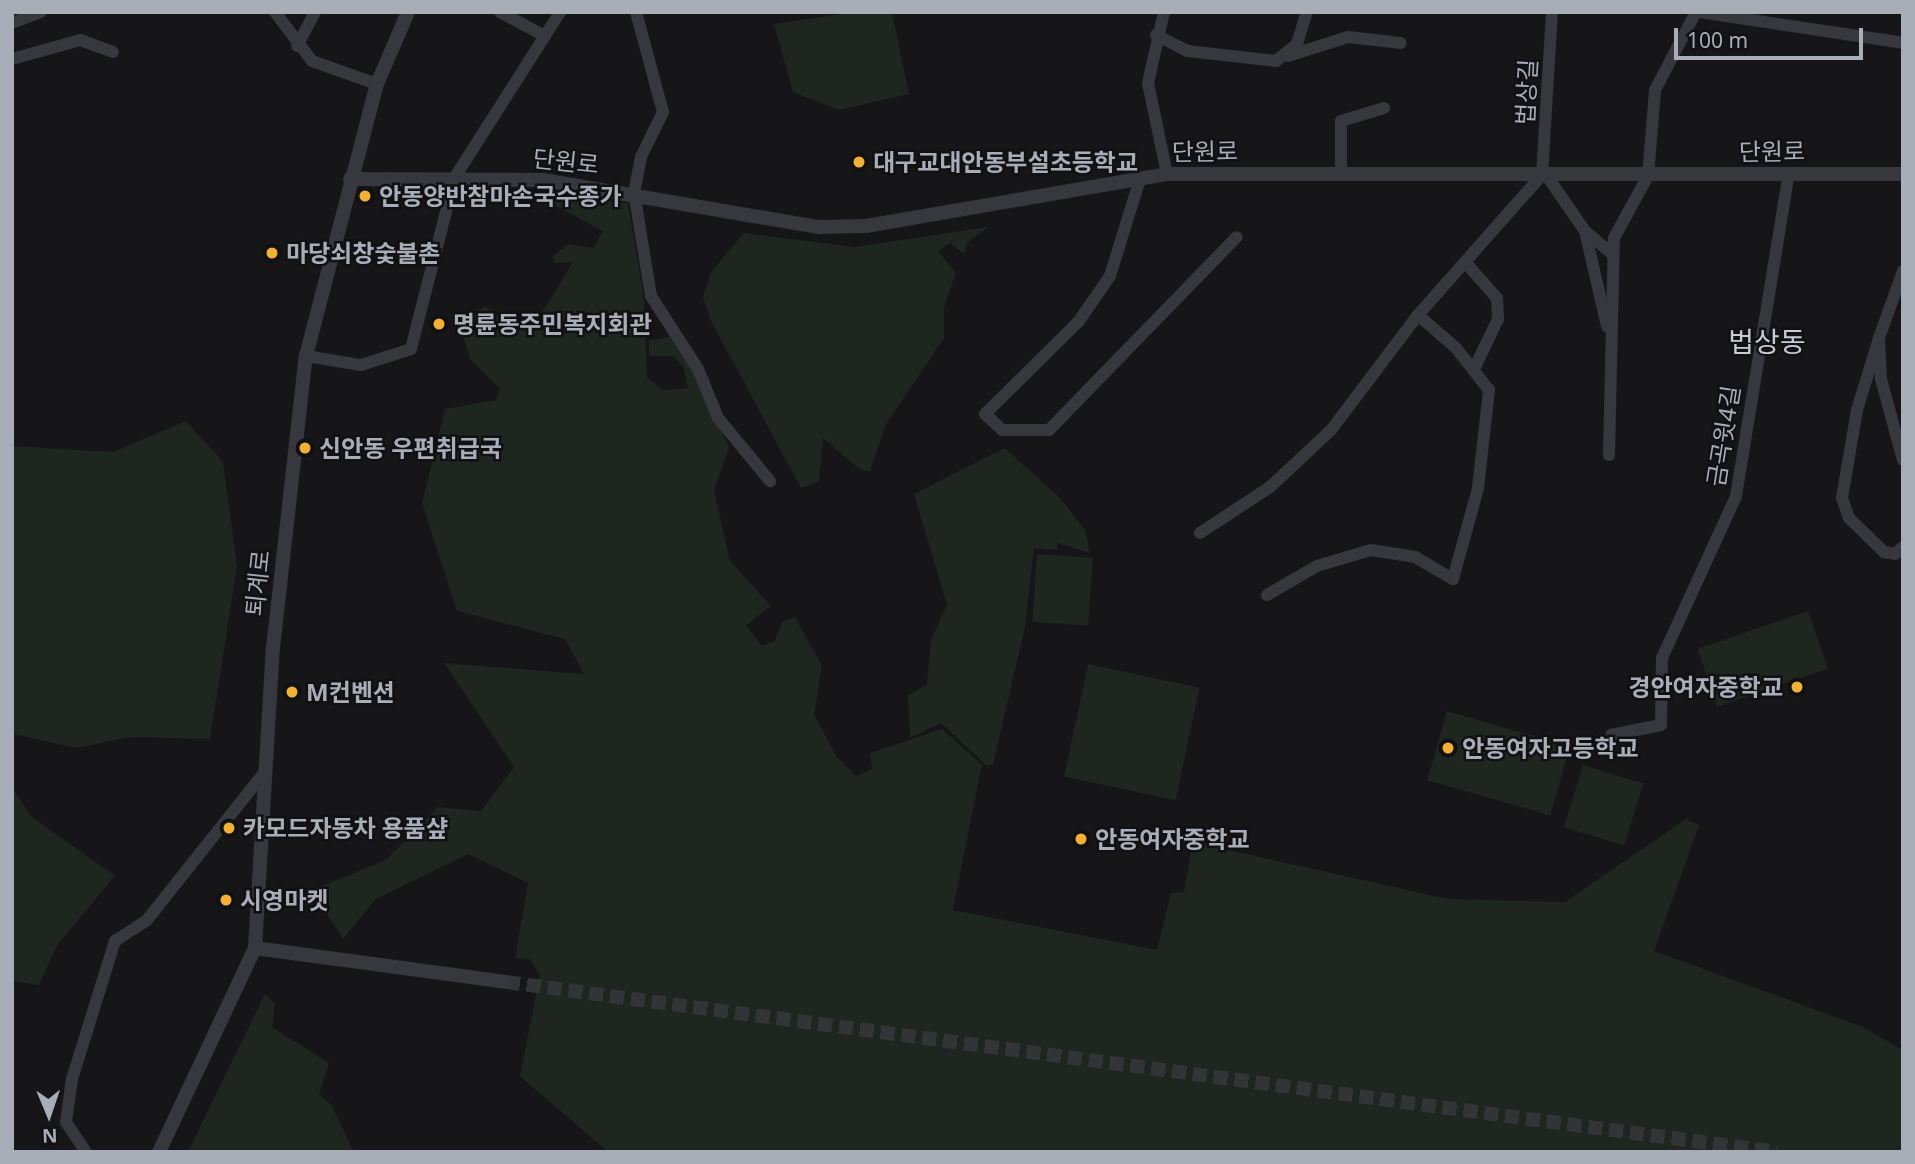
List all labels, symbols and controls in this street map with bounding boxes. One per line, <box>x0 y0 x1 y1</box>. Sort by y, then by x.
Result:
scale bar <box>1677 14 1866 58</box>
text: 100 m <box>1687 26 1748 54</box>
street label: 법상길 <box>1510 58 1542 126</box>
street label: 단원로 <box>1172 136 1238 166</box>
street label: 단원로 <box>1739 136 1805 166</box>
street label: 단원로 <box>532 143 600 179</box>
place label: 대구교대안동부설초등학교 <box>873 148 1138 176</box>
marker: 대구교대안동부설초등학교 <box>851 154 867 170</box>
place label: 안동양반참마손국수종가 <box>379 182 622 210</box>
marker: 안동양반참마손국수종가 <box>357 188 373 204</box>
place label: 마당쇠창숯불촌 <box>286 239 441 267</box>
marker: 마당쇠창숯불촌 <box>264 245 280 261</box>
place label: 명륜동주민복지회관 <box>453 310 652 338</box>
marker: 명륜동주민복지회관 <box>431 316 447 332</box>
district label: 법상동 <box>1728 324 1806 358</box>
street label: 금곡윗4길 <box>1701 383 1745 489</box>
place label: 신안동 우편취급국 <box>319 434 502 462</box>
marker: 신안동 우편취급국 <box>297 440 313 456</box>
street label: 퇴계로 <box>239 549 275 617</box>
place label: 경안여자중학교 <box>1628 673 1783 701</box>
place label: M컨벤션 <box>306 678 395 706</box>
marker: 경안여자중학교 <box>1789 679 1805 695</box>
marker: M컨벤션 <box>284 684 300 700</box>
place label: 안동여자고등학교 <box>1462 734 1639 762</box>
marker: 안동여자고등학교 <box>1440 740 1456 756</box>
place label: 카모드자동차 용품샾 <box>243 814 448 842</box>
marker: 카모드자동차 용품샾 <box>221 820 237 836</box>
place label: 안동여자중학교 <box>1095 825 1250 853</box>
marker: 안동여자중학교 <box>1073 831 1089 847</box>
place label: 시영마켓 <box>240 886 328 914</box>
marker: 시영마켓 <box>218 892 234 908</box>
north arrow <box>14 1080 84 1150</box>
text: N <box>42 1123 58 1149</box>

